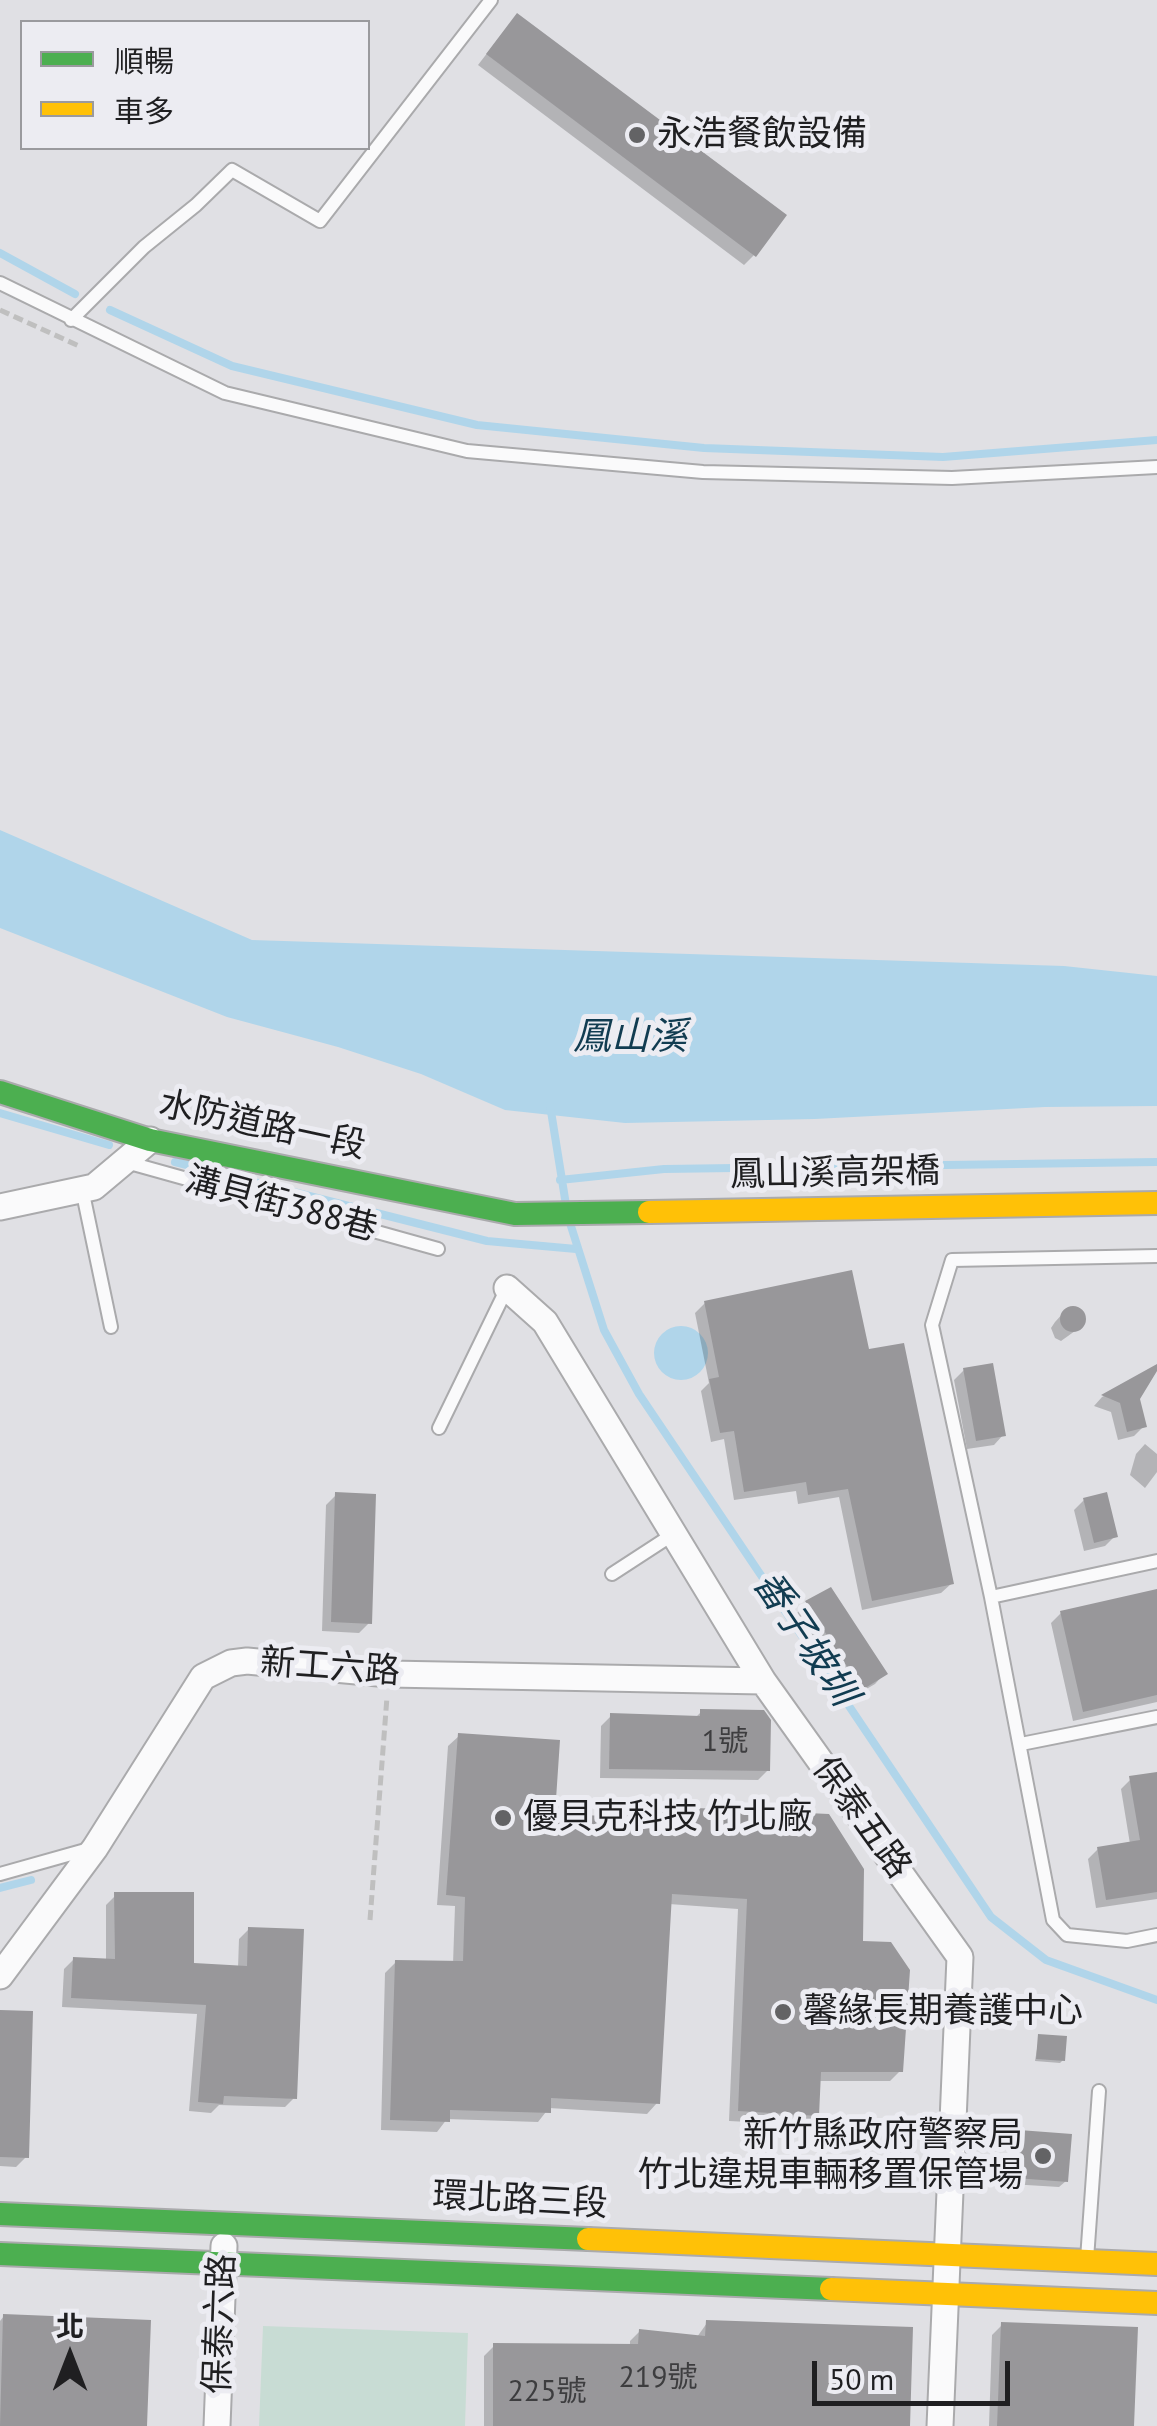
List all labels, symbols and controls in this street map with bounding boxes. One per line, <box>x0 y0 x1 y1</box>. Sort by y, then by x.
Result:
legend <box>20 20 370 150</box>
text: 順暢 <box>114 41 174 80</box>
text: 車多 <box>114 91 174 130</box>
place label: 永浩餐飲設備 <box>657 114 867 156</box>
marker: 永浩餐飲設備 <box>626 124 648 146</box>
water label: 鳳山溪 <box>573 1015 687 1061</box>
street label: 水防道路一段 <box>155 1084 369 1168</box>
street label: 鳳山溪高架橋 <box>730 1151 940 1197</box>
street label: 溝貝街388巷 <box>180 1159 382 1251</box>
water label: 番子坡圳 <box>743 1563 865 1715</box>
street label: 新工六路 <box>259 1642 401 1694</box>
house number: 1號 <box>702 1724 748 1760</box>
street label: 保泰五路 <box>803 1749 919 1887</box>
place label: 優貝克科技 竹北廠 <box>523 1797 812 1839</box>
marker: 優貝克科技 竹北廠 <box>492 1807 514 1829</box>
place label: 馨緣長期養護中心 <box>803 1991 1083 2033</box>
marker: 馨緣長期養護中心 <box>772 2001 794 2023</box>
place label: 新竹縣政府警察局 竹北違規車輛移置保管場 <box>638 2115 1023 2197</box>
marker: 新竹縣政府警察局 竹北違規車輛移置保管場 <box>1032 2145 1054 2167</box>
street label: 環北路三段 <box>432 2175 608 2227</box>
street label: 保泰六路 <box>198 2253 244 2395</box>
north arrow <box>20 2306 120 2406</box>
text: 北 <box>56 2307 84 2344</box>
scale bar <box>817 2341 1014 2403</box>
text: 50 m <box>829 2359 894 2398</box>
house number: 219號 <box>618 2360 698 2396</box>
house number: 225號 <box>507 2374 587 2410</box>

